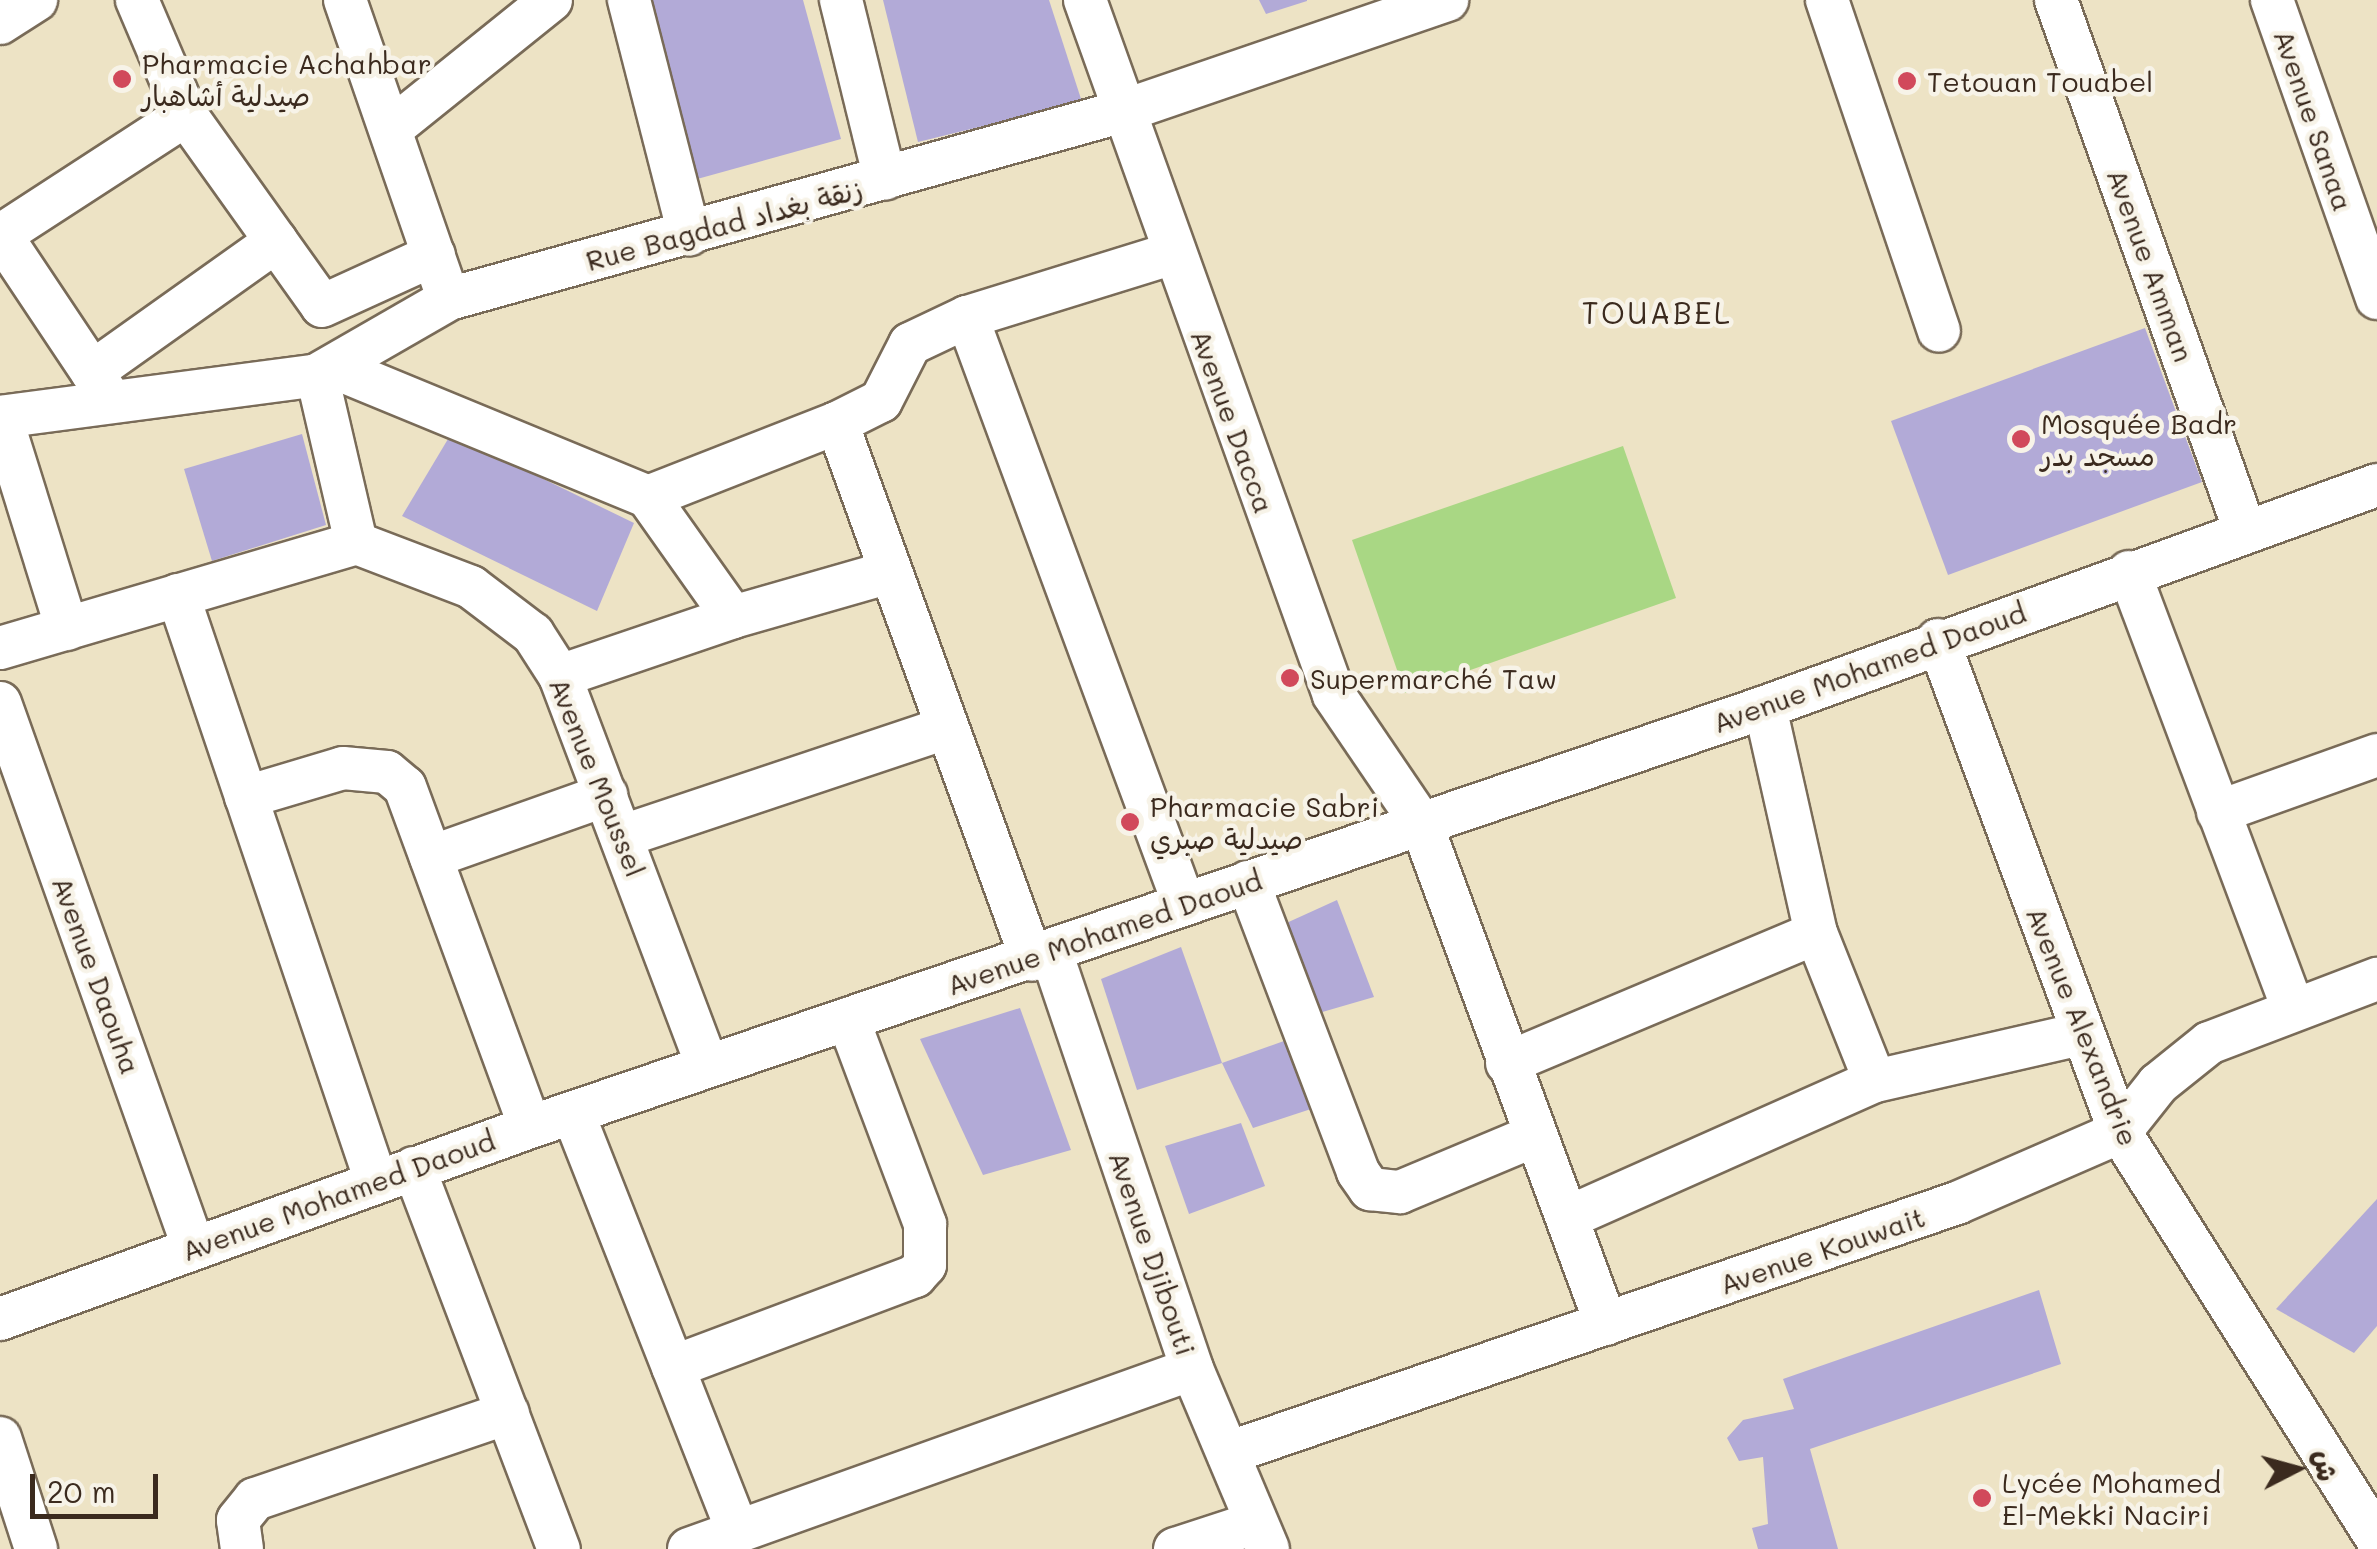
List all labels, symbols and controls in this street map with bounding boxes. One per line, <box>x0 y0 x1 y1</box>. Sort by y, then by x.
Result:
street label: Avenue Sanaa <box>2267 25 2361 215</box>
place label: Pharmacie Achahbar صيدلية أشاهبار <box>142 46 432 112</box>
place label: Tetouan Touabel <box>1927 64 2153 98</box>
marker: Pharmacie Achahbar صيدلية أشاهبار <box>111 68 133 90</box>
marker: Tetouan Touabel <box>1896 70 1918 92</box>
street label: Avenue Amman <box>2101 164 2201 366</box>
street label: Rue Bagdad زنقة بغداد <box>582 171 866 277</box>
district label: TOUABEL <box>1582 294 1732 330</box>
street label: Avenue Dacca <box>1184 325 1282 517</box>
place label: Mosquée Badr مسجد بدر <box>2041 406 2237 472</box>
marker: Mosquée Badr مسجد بدر <box>2010 428 2032 450</box>
street label: Avenue Mohamed Daoud <box>1708 595 2030 739</box>
place label: Supermarché Taw <box>1310 661 1557 695</box>
marker: Supermarché Taw <box>1279 667 1301 689</box>
street label: Avenue Moussel <box>543 673 653 881</box>
place label: Pharmacie Sabri صيدلية صبري <box>1150 789 1379 855</box>
marker: Pharmacie Sabri صيدلية صبري <box>1119 811 1141 833</box>
street label: Avenue Mohamed Daoud <box>942 862 1266 1002</box>
street label: Avenue Daouha <box>46 872 148 1078</box>
street label: Avenue Alexandrie <box>2020 902 2146 1150</box>
street label: Avenue Mohamed Daoud <box>177 1123 499 1267</box>
street label: Avenue Djibouti <box>1102 1147 1204 1359</box>
street label: Avenue Kouwait <box>1715 1199 1929 1301</box>
north arrow <box>2247 1419 2347 1519</box>
text: ش <box>2307 1449 2346 1483</box>
scale bar <box>35 1454 162 1516</box>
place label: Lycée Mohamed El-Mekki Naciri <box>2002 1465 2221 1531</box>
text: 20 m <box>47 1471 116 1511</box>
marker: Lycée Mohamed El-Mekki Naciri <box>1971 1487 1993 1509</box>

